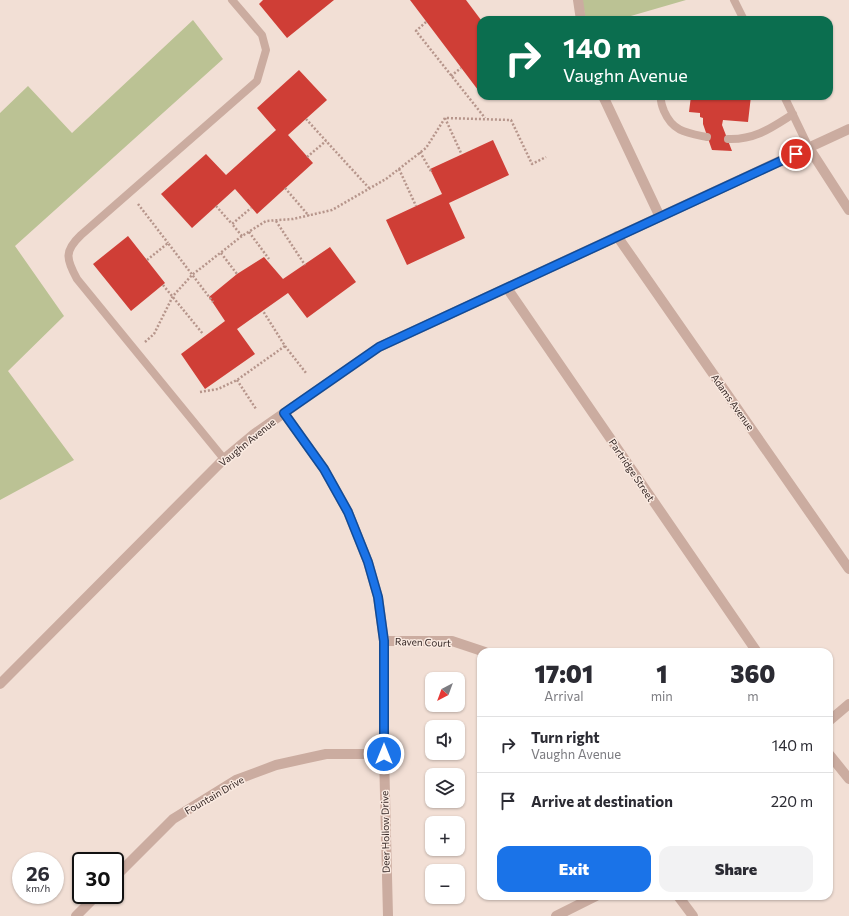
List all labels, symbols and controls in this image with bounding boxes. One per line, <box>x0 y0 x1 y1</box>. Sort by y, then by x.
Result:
text: 140 m <box>563 30 641 64</box>
icon: right <box>497 32 549 84</box>
text: Vaughn Avenue <box>563 64 688 86</box>
pin <box>779 137 813 171</box>
icon: arrive <box>785 143 807 165</box>
street label: Adams Avenue <box>709 371 757 433</box>
street label: Vaughn Avenue <box>216 416 278 468</box>
street label: Partridge Street <box>607 437 657 503</box>
street label: Raven Court <box>395 635 451 649</box>
text: 17:01 <box>534 659 593 688</box>
text: 1 <box>656 659 667 688</box>
text: 360 <box>730 659 775 688</box>
north arrow <box>425 672 465 712</box>
map controls <box>425 672 465 904</box>
text: Arrival <box>544 688 584 704</box>
text: min <box>651 688 673 704</box>
text: m <box>747 688 759 704</box>
button: sound <box>425 720 465 760</box>
text: Turn right <box>531 728 600 746</box>
position arrow <box>363 733 405 775</box>
icon: right <box>497 734 519 756</box>
text: 140 m <box>772 736 813 754</box>
text: Vaughn Avenue <box>531 746 621 762</box>
button: layers <box>425 768 465 808</box>
street label: Fountain Drive <box>182 773 246 817</box>
icon: arrive <box>497 790 519 812</box>
street label: Deer Hollow Drive <box>378 791 392 873</box>
text: Arrive at destination <box>531 792 673 810</box>
text: 220 m <box>771 792 813 810</box>
button: + <box>425 816 465 856</box>
button: Exit <box>497 846 651 892</box>
button: Share <box>659 846 813 892</box>
speed limit sign: 30 <box>72 852 124 904</box>
text: 26 <box>26 861 50 885</box>
button: − <box>425 864 465 904</box>
text: km/h <box>26 882 50 894</box>

